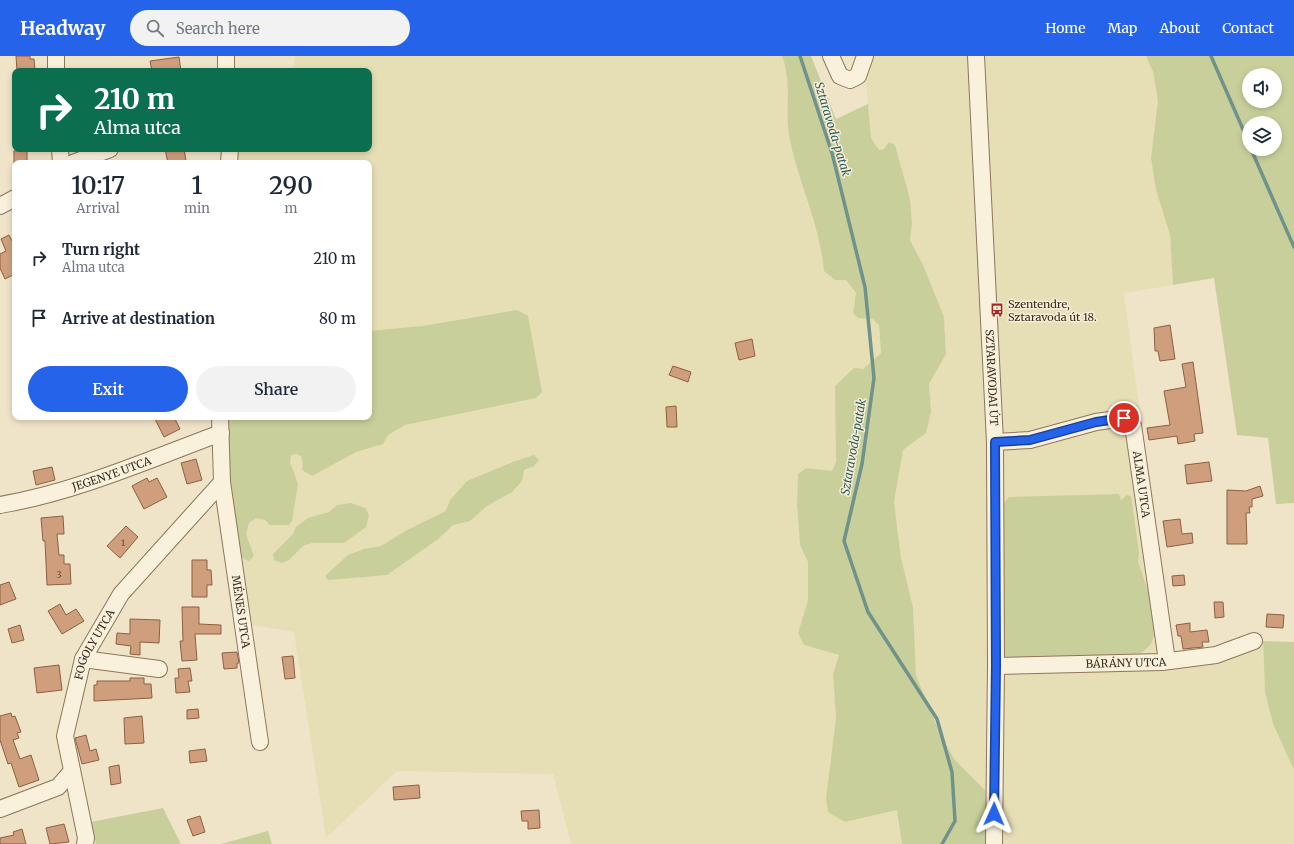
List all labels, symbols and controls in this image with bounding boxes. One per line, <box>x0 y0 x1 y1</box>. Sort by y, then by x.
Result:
search box <box>130 10 410 46</box>
text: Headway <box>20 16 106 40</box>
icon: search <box>144 17 166 39</box>
text: Search here <box>176 19 260 38</box>
text: Home <box>1045 19 1086 37</box>
text: Map <box>1108 19 1137 37</box>
text: About <box>1159 19 1200 37</box>
text: Contact <box>1222 19 1274 37</box>
map controls <box>1242 68 1282 156</box>
button: sound <box>1242 68 1282 108</box>
water label: Sztaravoda-patak <box>812 80 855 178</box>
text: 210 m <box>94 81 175 117</box>
icon: right <box>28 84 80 136</box>
text: Alma utca <box>94 116 181 139</box>
button: layers <box>1242 116 1282 156</box>
text: 10:17 <box>71 170 125 201</box>
text: 1 <box>191 170 202 201</box>
text: 290 <box>269 170 313 201</box>
text: Arrival <box>76 200 120 217</box>
text: min <box>184 200 210 217</box>
text: m <box>284 200 297 217</box>
text: Turn right <box>62 240 140 259</box>
icon: right <box>28 247 50 269</box>
text: 210 m <box>313 249 356 268</box>
text: Alma utca <box>62 259 125 276</box>
place label: Szentendre, Sztaravoda út 18. <box>1008 297 1097 324</box>
bus stop icon: Szentendre, Sztaravoda út 18. <box>989 302 1005 318</box>
icon: arrive <box>28 307 50 329</box>
text: Arrive at destination <box>62 309 215 328</box>
text: 80 m <box>319 309 356 328</box>
street label: SZTARAVODAI ÚT <box>982 329 1001 427</box>
button: Exit <box>28 366 188 412</box>
button: Share <box>196 366 356 412</box>
water label: Sztaravoda-patak <box>837 397 869 496</box>
pin <box>1107 401 1141 435</box>
icon: arrive <box>1113 407 1135 429</box>
street label: ALMA UTCA <box>1130 449 1153 519</box>
street label: JEGENYE UTCA <box>69 453 153 494</box>
house number: 1 <box>121 537 125 548</box>
house number: 3 <box>56 569 62 580</box>
street label: MÉNES UTCA <box>229 574 253 649</box>
street label: FOGOLY UTCA <box>71 606 118 681</box>
street label: BÁRÁNY UTCA <box>1085 654 1167 671</box>
position arrow <box>973 793 1015 835</box>

